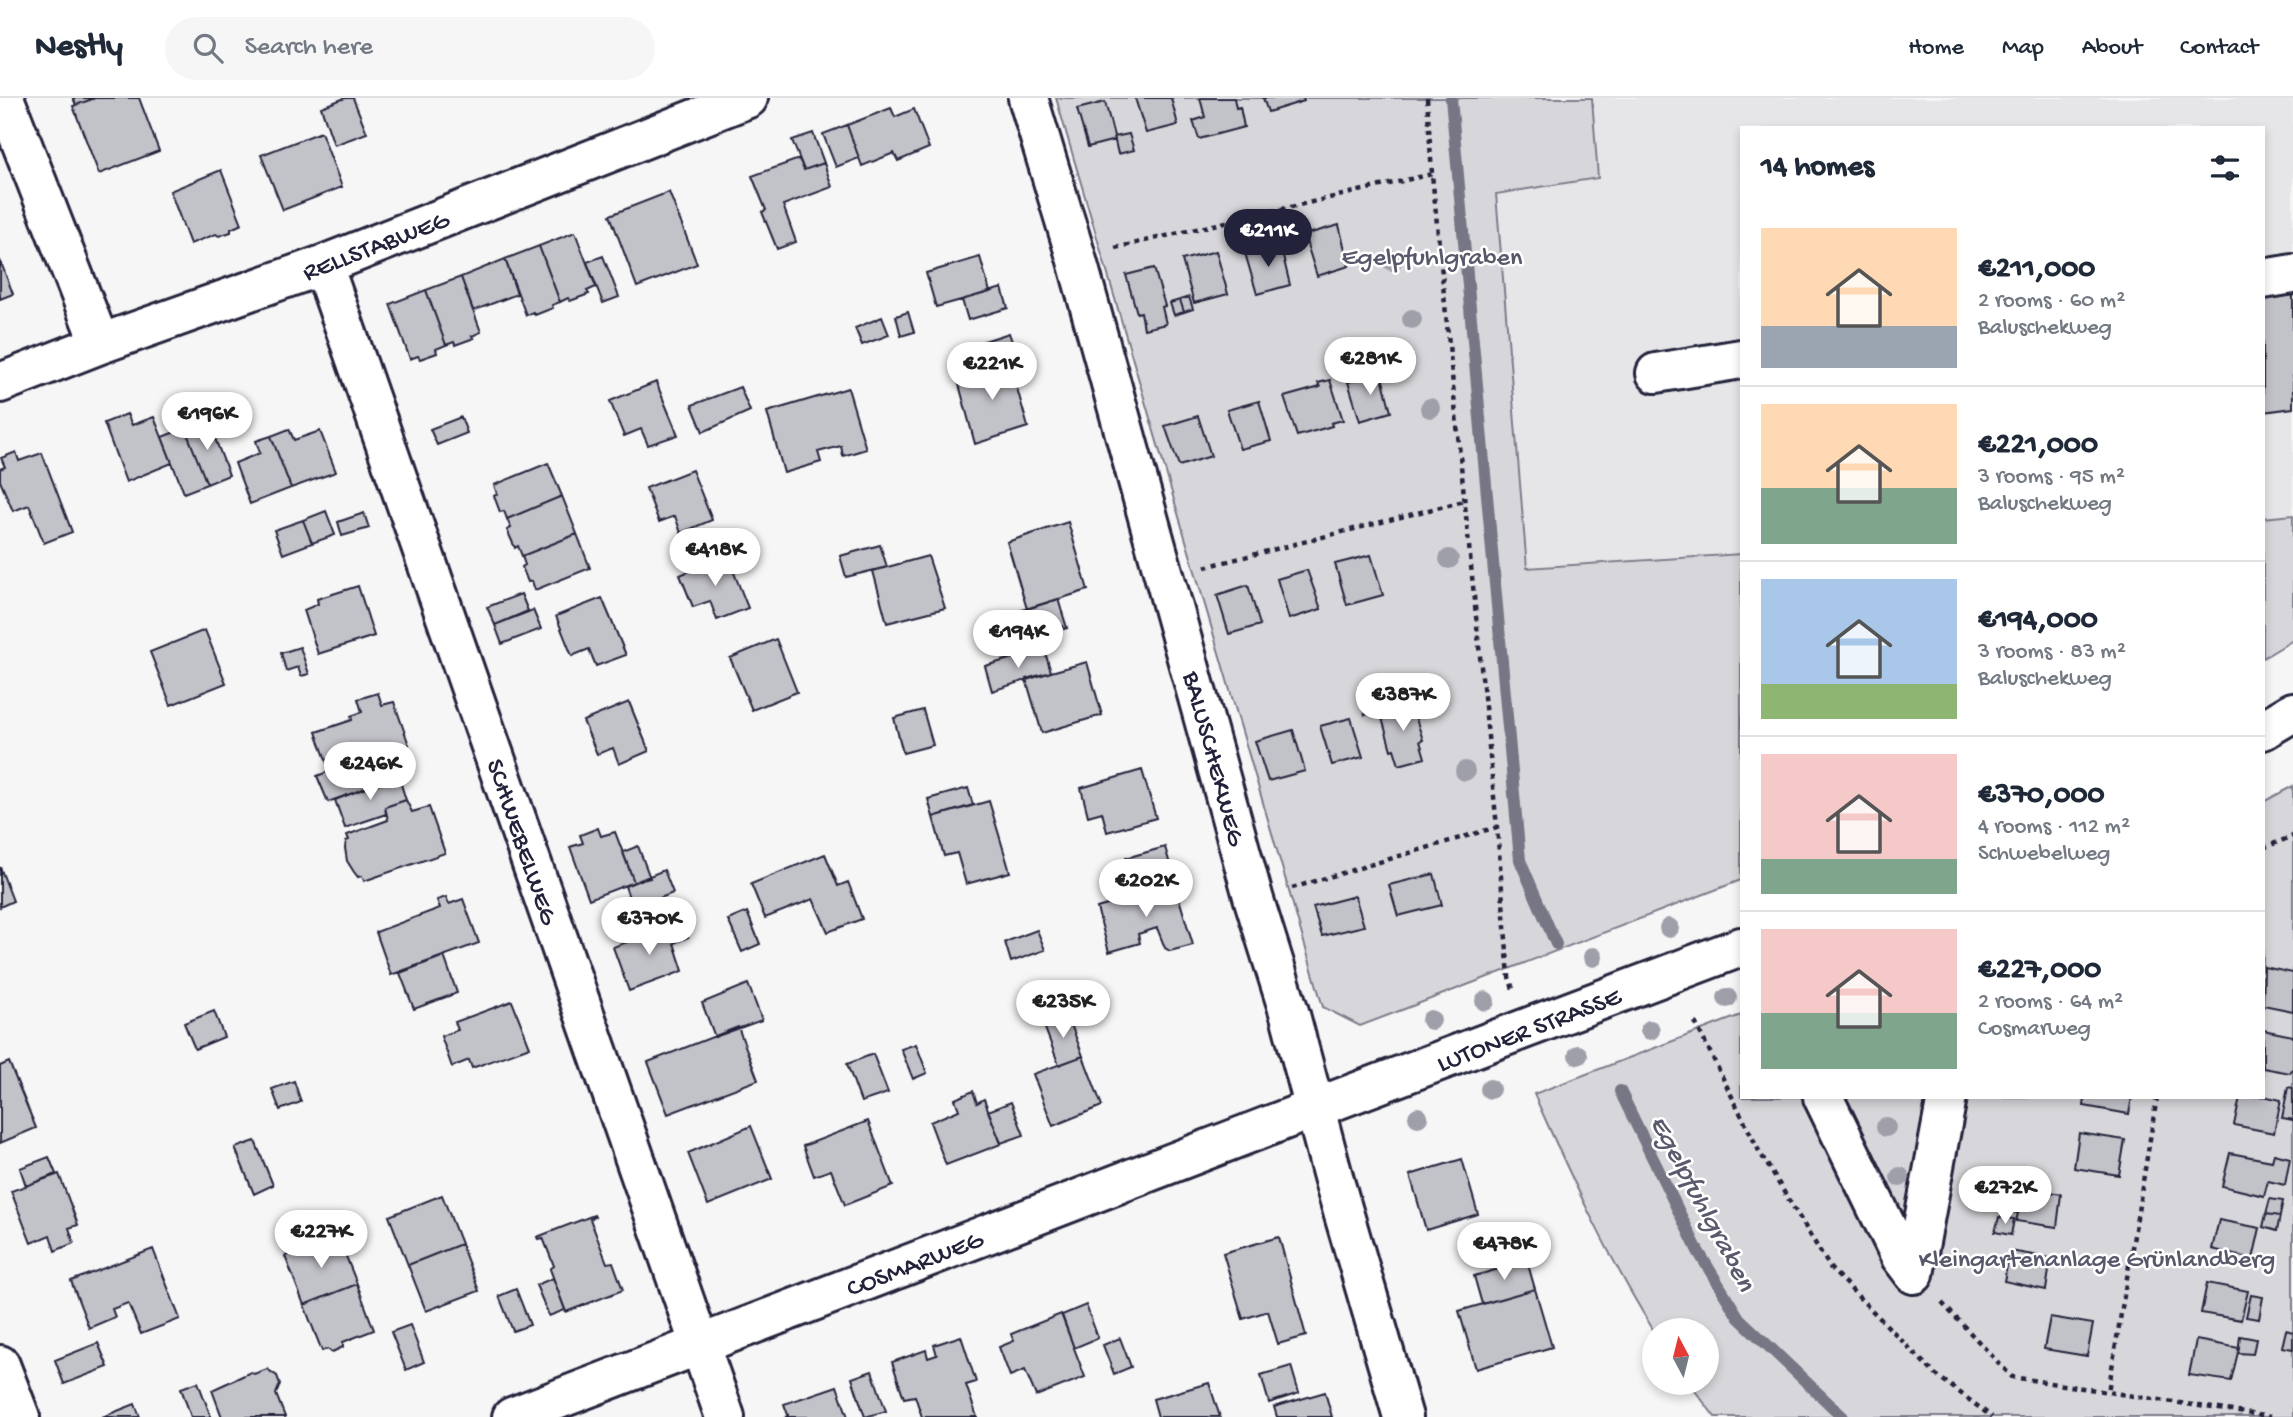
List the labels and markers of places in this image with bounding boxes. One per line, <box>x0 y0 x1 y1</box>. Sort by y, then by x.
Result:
pin: €211K <box>1219 209 1317 269</box>
pin: €281K <box>1321 338 1419 397</box>
pin: €221K <box>943 342 1041 402</box>
pin: €196K <box>158 392 256 452</box>
pin: €418K <box>666 528 764 588</box>
pin: €194K <box>969 610 1067 670</box>
pin: €387K <box>1354 674 1452 733</box>
pin: €246K <box>321 742 419 802</box>
pin: €202K <box>1097 860 1195 919</box>
pin: €370K <box>600 898 698 957</box>
pin: €235K <box>1014 981 1112 1040</box>
pin: €272K <box>1956 1166 2054 1226</box>
pin: €227K <box>272 1210 370 1270</box>
pin: €478K <box>1455 1222 1553 1282</box>

